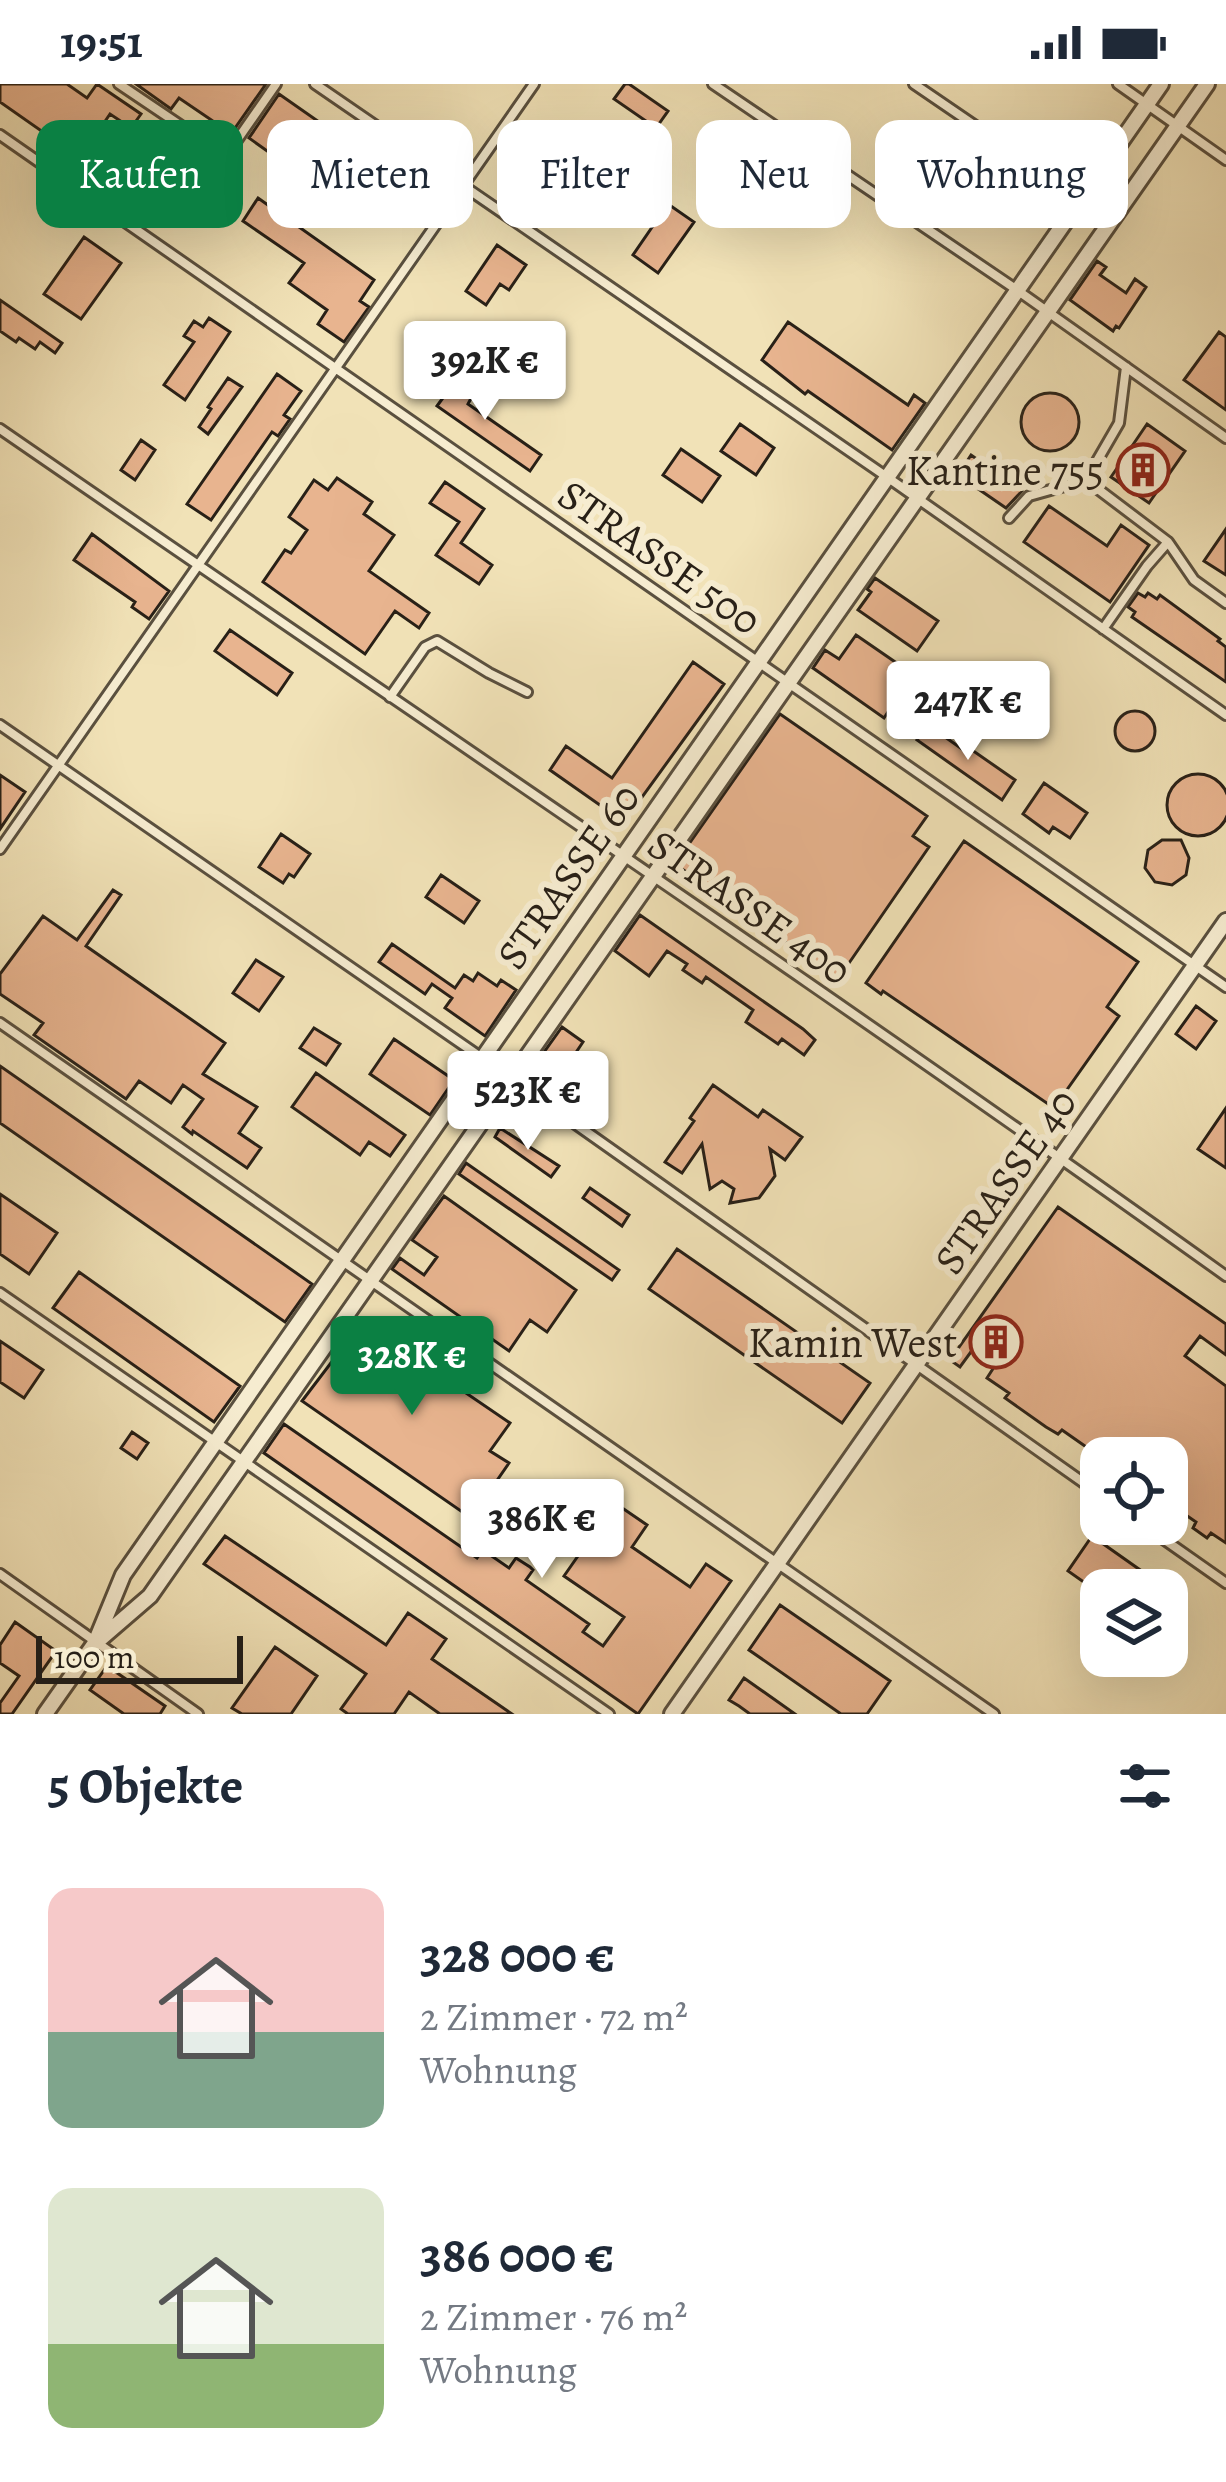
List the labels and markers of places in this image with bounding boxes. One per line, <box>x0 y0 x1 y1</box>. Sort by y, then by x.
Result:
pin: 392K € <box>387 321 583 423</box>
place label: Kantine 755 <box>906 442 1104 499</box>
building icon: Kantine 755 <box>1115 442 1171 498</box>
pin: 247K € <box>870 661 1066 763</box>
pin: 523K € <box>430 1051 626 1153</box>
place label: Kamin West <box>748 1314 957 1371</box>
building icon: Kamin West <box>968 1314 1024 1370</box>
pin: 328K € <box>314 1316 510 1418</box>
pin: 386K € <box>444 1479 640 1581</box>

